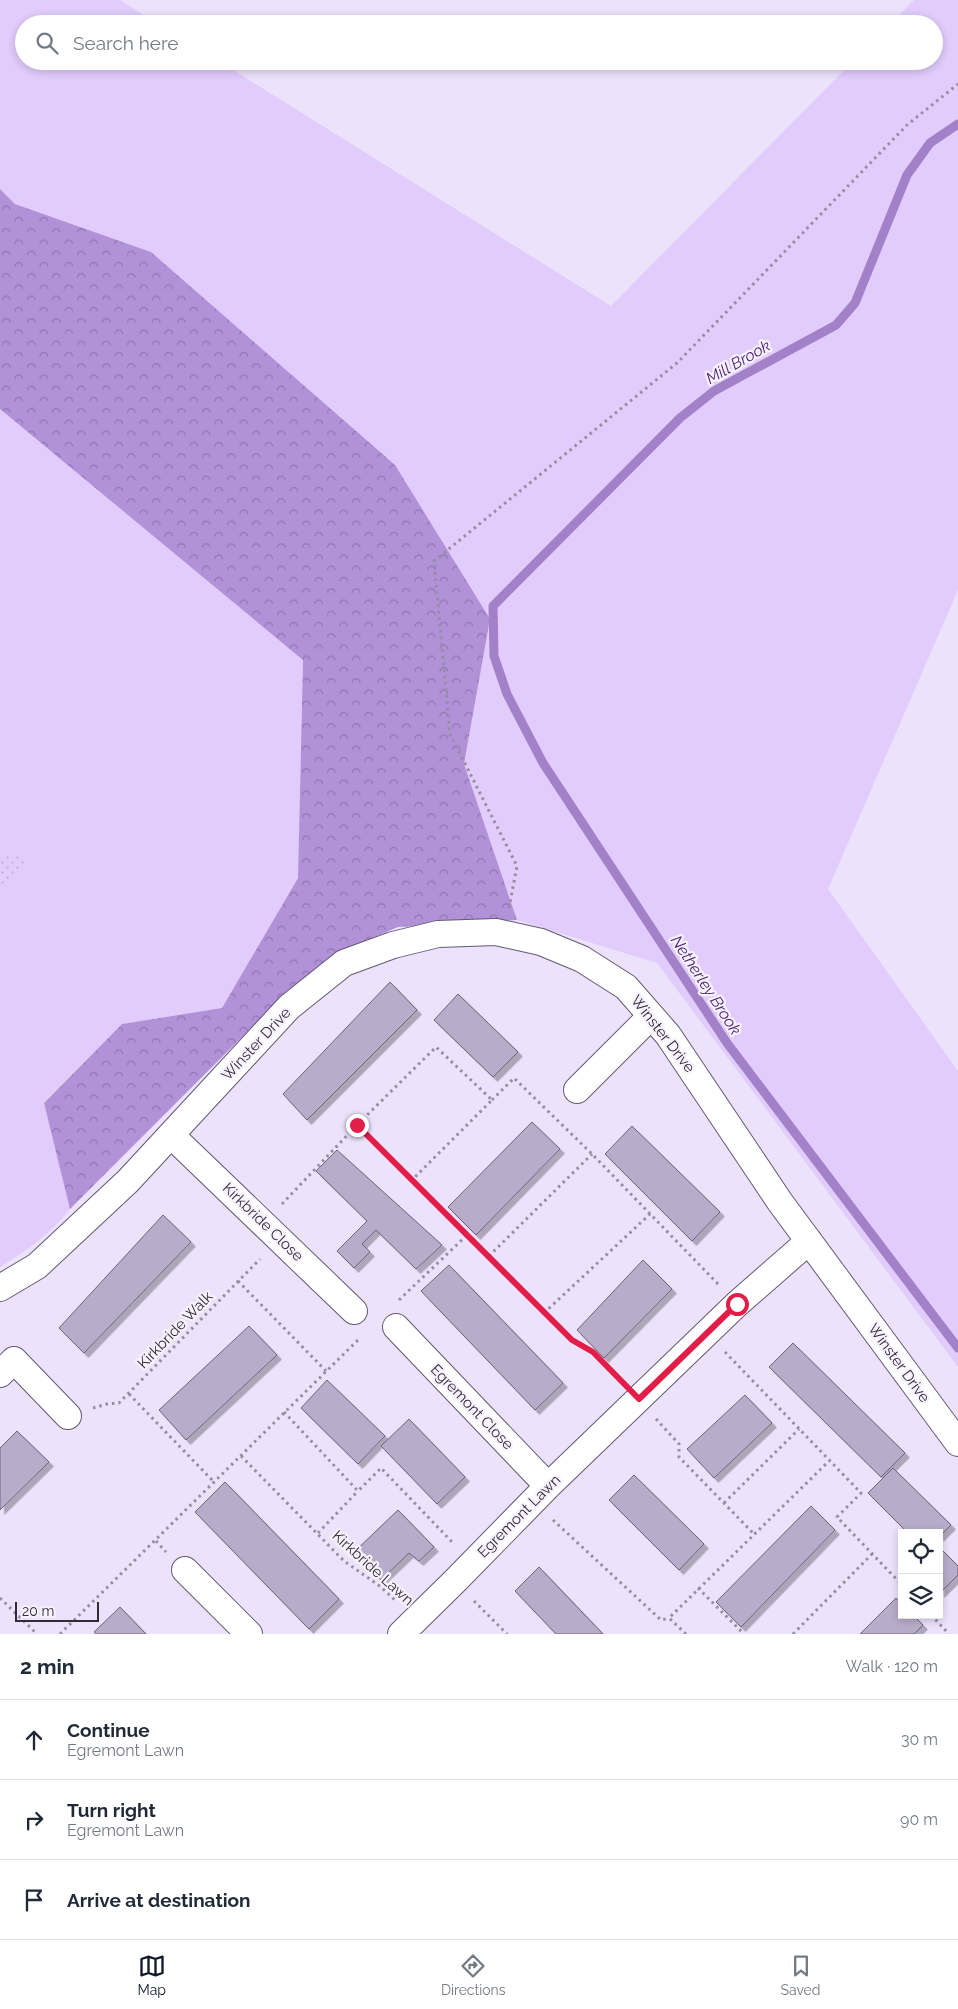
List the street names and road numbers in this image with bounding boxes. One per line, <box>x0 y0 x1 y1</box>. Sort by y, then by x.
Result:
street label: Winster Drive <box>627 992 699 1076</box>
street label: Winster Drive <box>218 1004 294 1084</box>
street label: Kirkbride Close <box>219 1179 307 1265</box>
street label: Kirkbride Walk <box>134 1288 216 1372</box>
street label: Winster Drive <box>864 1320 934 1406</box>
street label: Egremont Close <box>427 1361 517 1454</box>
street label: Egremont Lawn <box>474 1471 564 1561</box>
street label: Kirkbride Lawn <box>329 1527 417 1609</box>

